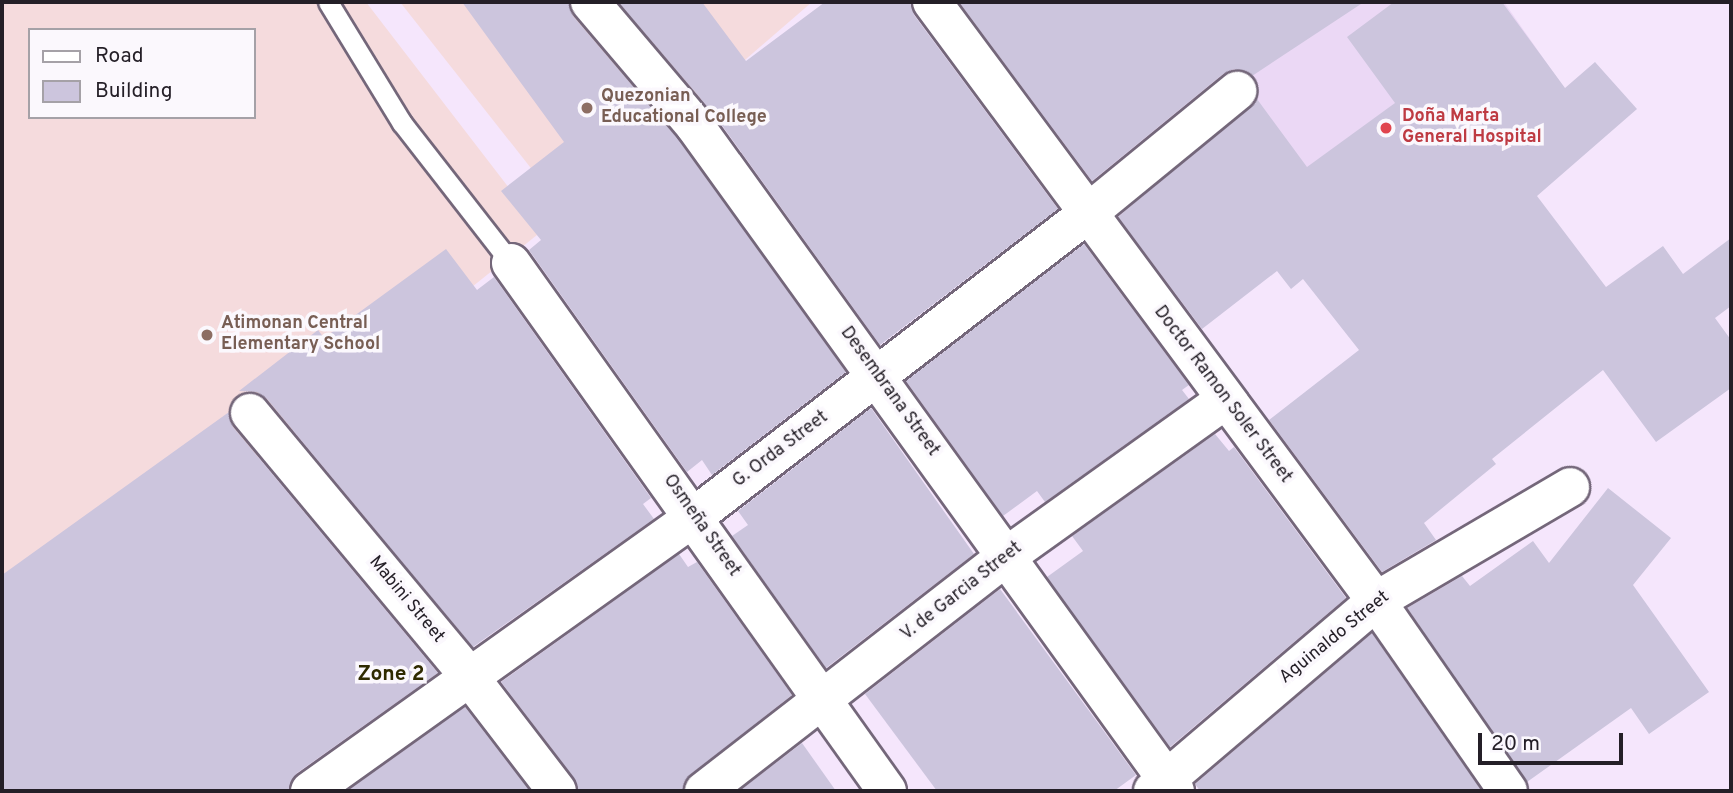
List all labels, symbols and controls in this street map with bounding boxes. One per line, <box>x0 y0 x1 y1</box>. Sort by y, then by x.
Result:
legend <box>28 28 256 119</box>
text: Road <box>95 43 144 70</box>
text: Building <box>95 78 173 105</box>
place label: Quezonian Educational College <box>601 87 767 130</box>
marker: Quezonian Educational College <box>579 100 595 116</box>
place label: Doña Marta General Hospital <box>1402 107 1542 150</box>
marker: Doña Marta General Hospital <box>1376 118 1396 138</box>
street label: Doctor Ramon Soler Street <box>1148 302 1296 488</box>
place label: Atimonan Central Elementary School <box>221 314 380 356</box>
street label: Desembrana Street <box>835 323 943 461</box>
marker: Atimonan Central Elementary School <box>199 327 215 343</box>
street label: G. Orda Street <box>729 407 833 493</box>
street label: Osmeña Street <box>658 471 744 581</box>
street label: V. de Garcia Street <box>897 538 1027 646</box>
street label: Mabini Street <box>363 552 449 648</box>
street label: Aguinaldo Street <box>1276 587 1394 689</box>
district label: Zone 2 <box>357 662 425 688</box>
scale bar <box>1481 720 1626 764</box>
text: 20 m <box>1491 731 1540 758</box>

